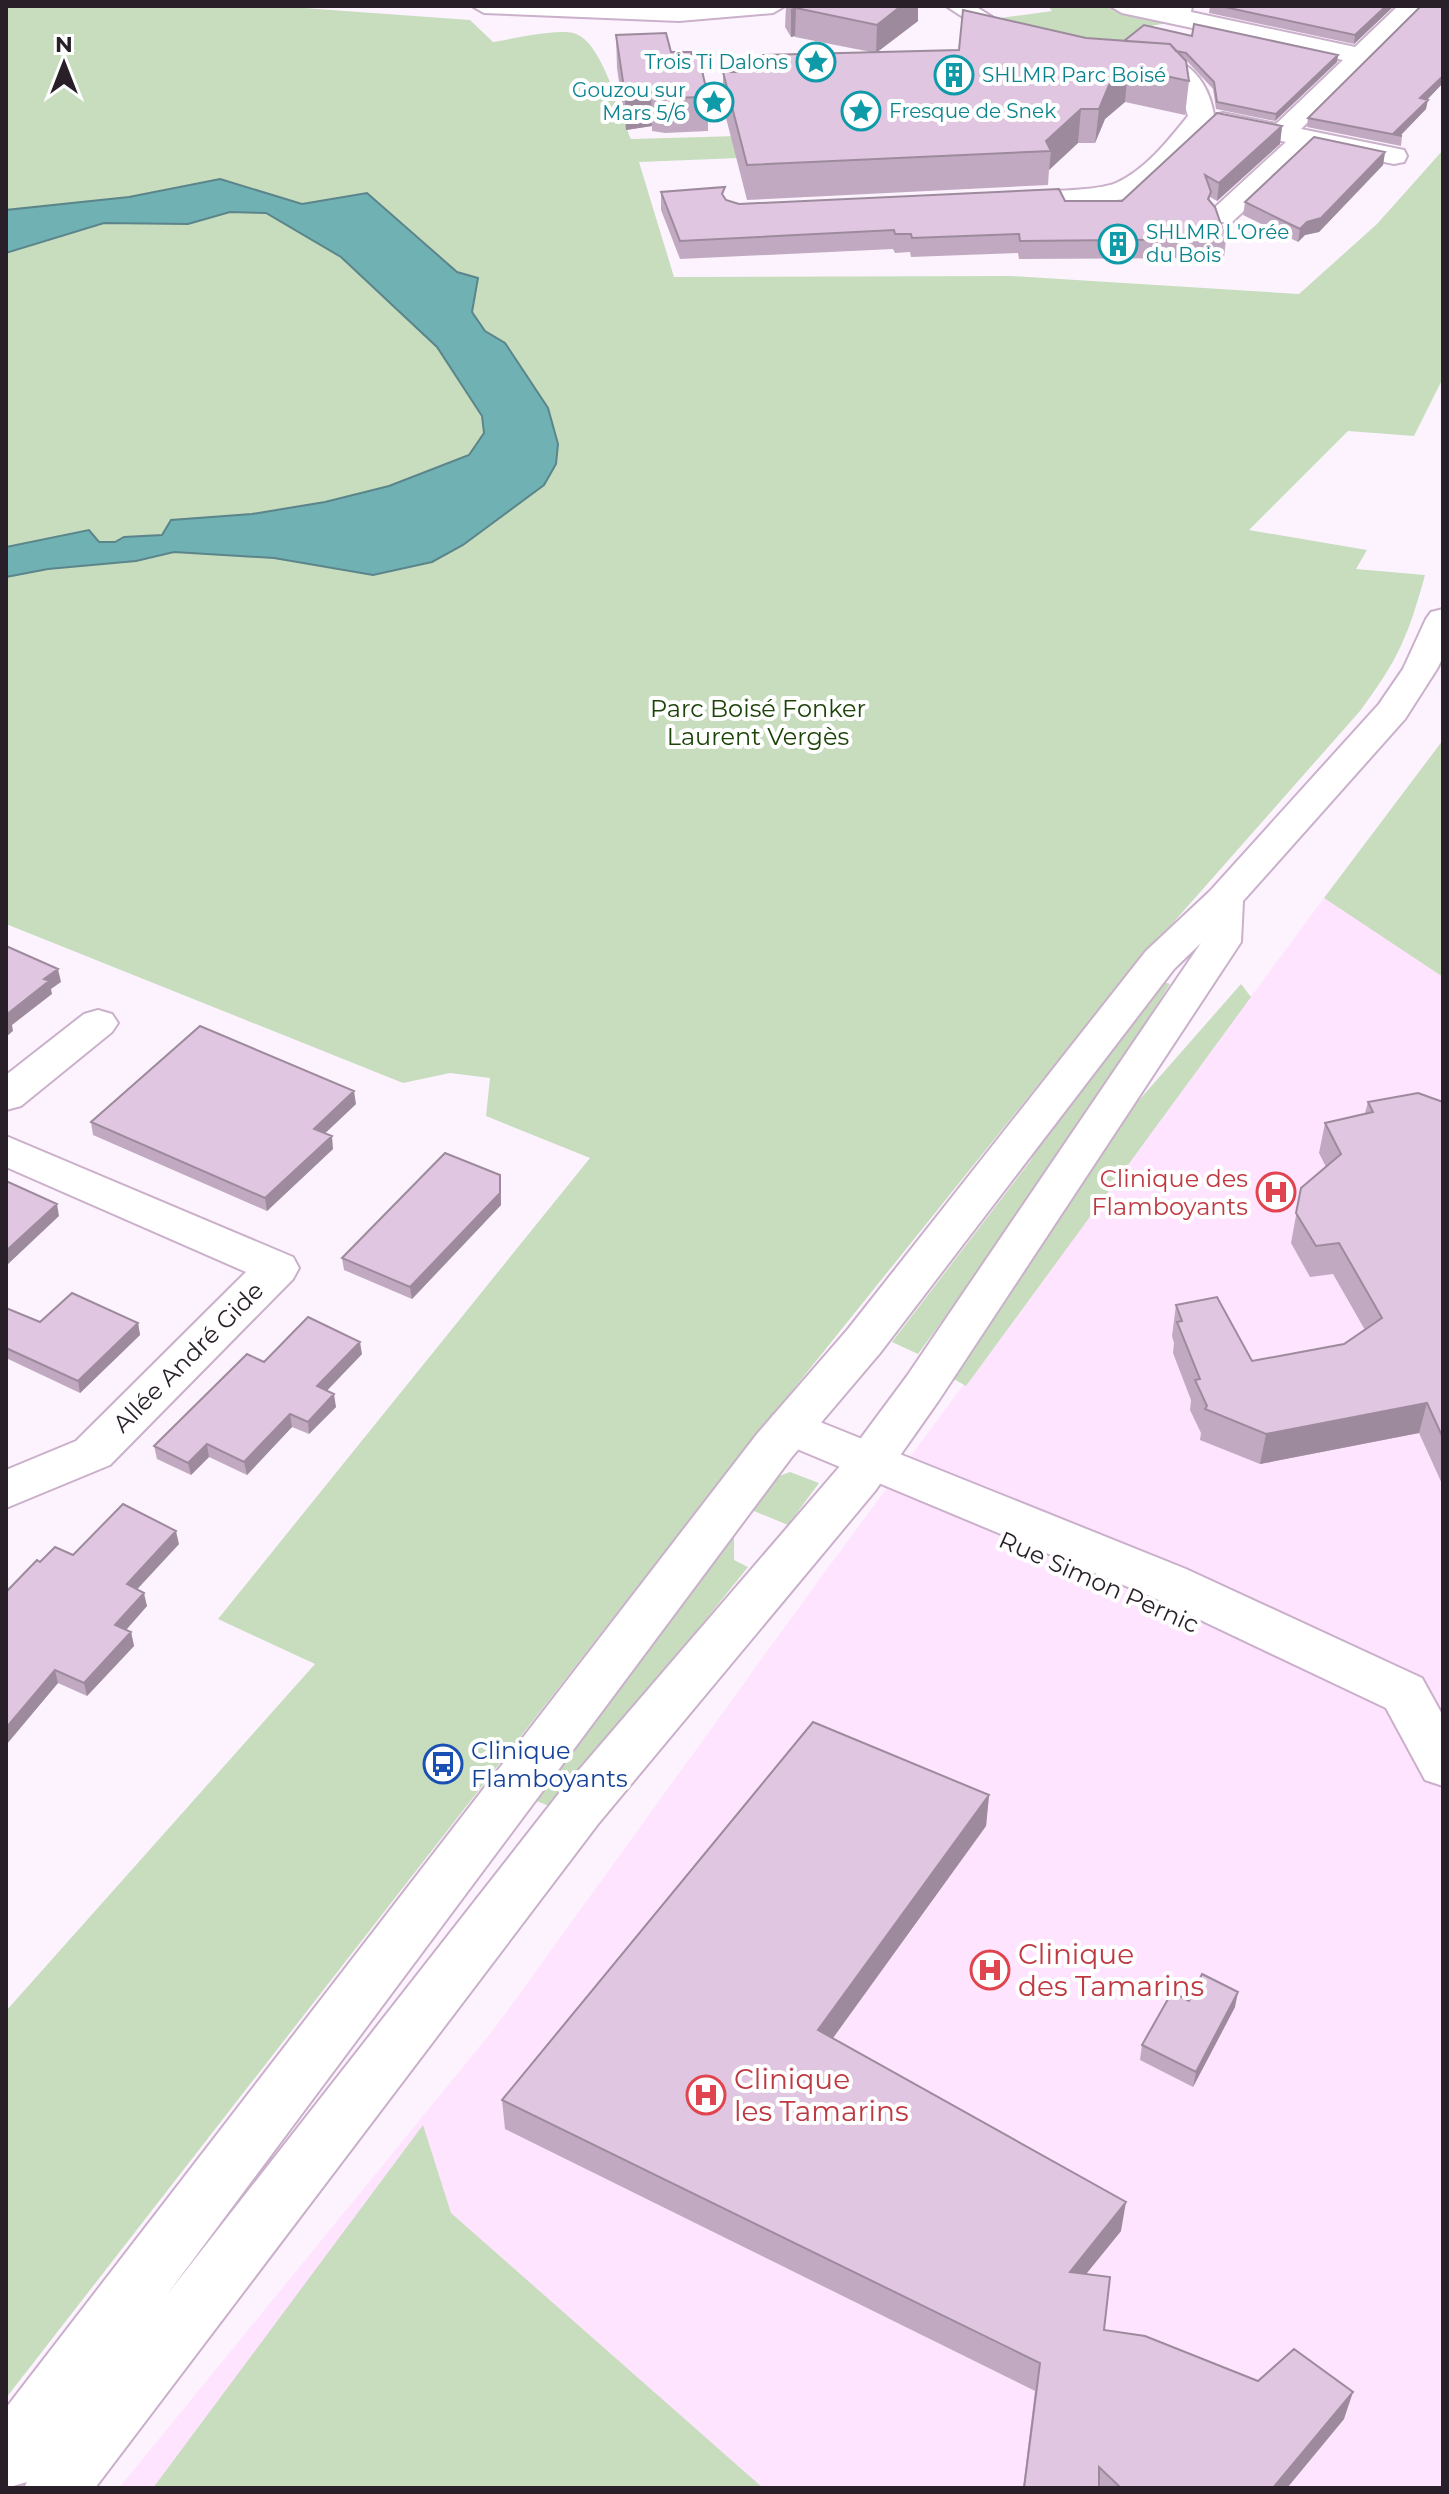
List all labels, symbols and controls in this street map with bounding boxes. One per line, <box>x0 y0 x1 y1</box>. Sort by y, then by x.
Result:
north arrow <box>24 24 104 104</box>
text: N <box>55 31 73 58</box>
place icon: Trois Ti Dalons <box>795 41 837 83</box>
place label: Trois Ti Dalons <box>644 50 788 74</box>
building icon: SHLMR Parc Boisé <box>933 54 975 96</box>
place label: SHLMR Parc Boisé <box>982 63 1166 87</box>
place label: Gouzou sur Mars 5/6 <box>572 78 686 125</box>
place icon: Gouzou sur Mars 5/6 <box>693 81 735 123</box>
place icon: Fresque de Snek <box>840 90 882 132</box>
place label: Fresque de Snek <box>889 99 1056 123</box>
place label: SHLMR L'Orée du Bois <box>1146 220 1289 267</box>
building icon: SHLMR L'Orée du Bois <box>1097 223 1139 265</box>
park label: Parc Boisé Fonker Laurent Vergès <box>650 694 866 751</box>
place label: Clinique des Flamboyants <box>1091 1164 1248 1221</box>
hospital icon: Clinique des Flamboyants <box>1255 1171 1297 1213</box>
street label: Allée André Gide <box>107 1276 269 1438</box>
street label: Rue Simon Pernic <box>995 1525 1203 1639</box>
place label: Clinique Flamboyants <box>471 1736 628 1793</box>
bus stop icon: Clinique Flamboyants <box>422 1743 464 1785</box>
place label: Clinique des Tamarins <box>1018 1937 1204 2003</box>
hospital icon: Clinique des Tamarins <box>969 1949 1011 1991</box>
place label: Clinique les Tamarins <box>734 2062 909 2128</box>
hospital icon: Clinique les Tamarins <box>685 2074 727 2116</box>

